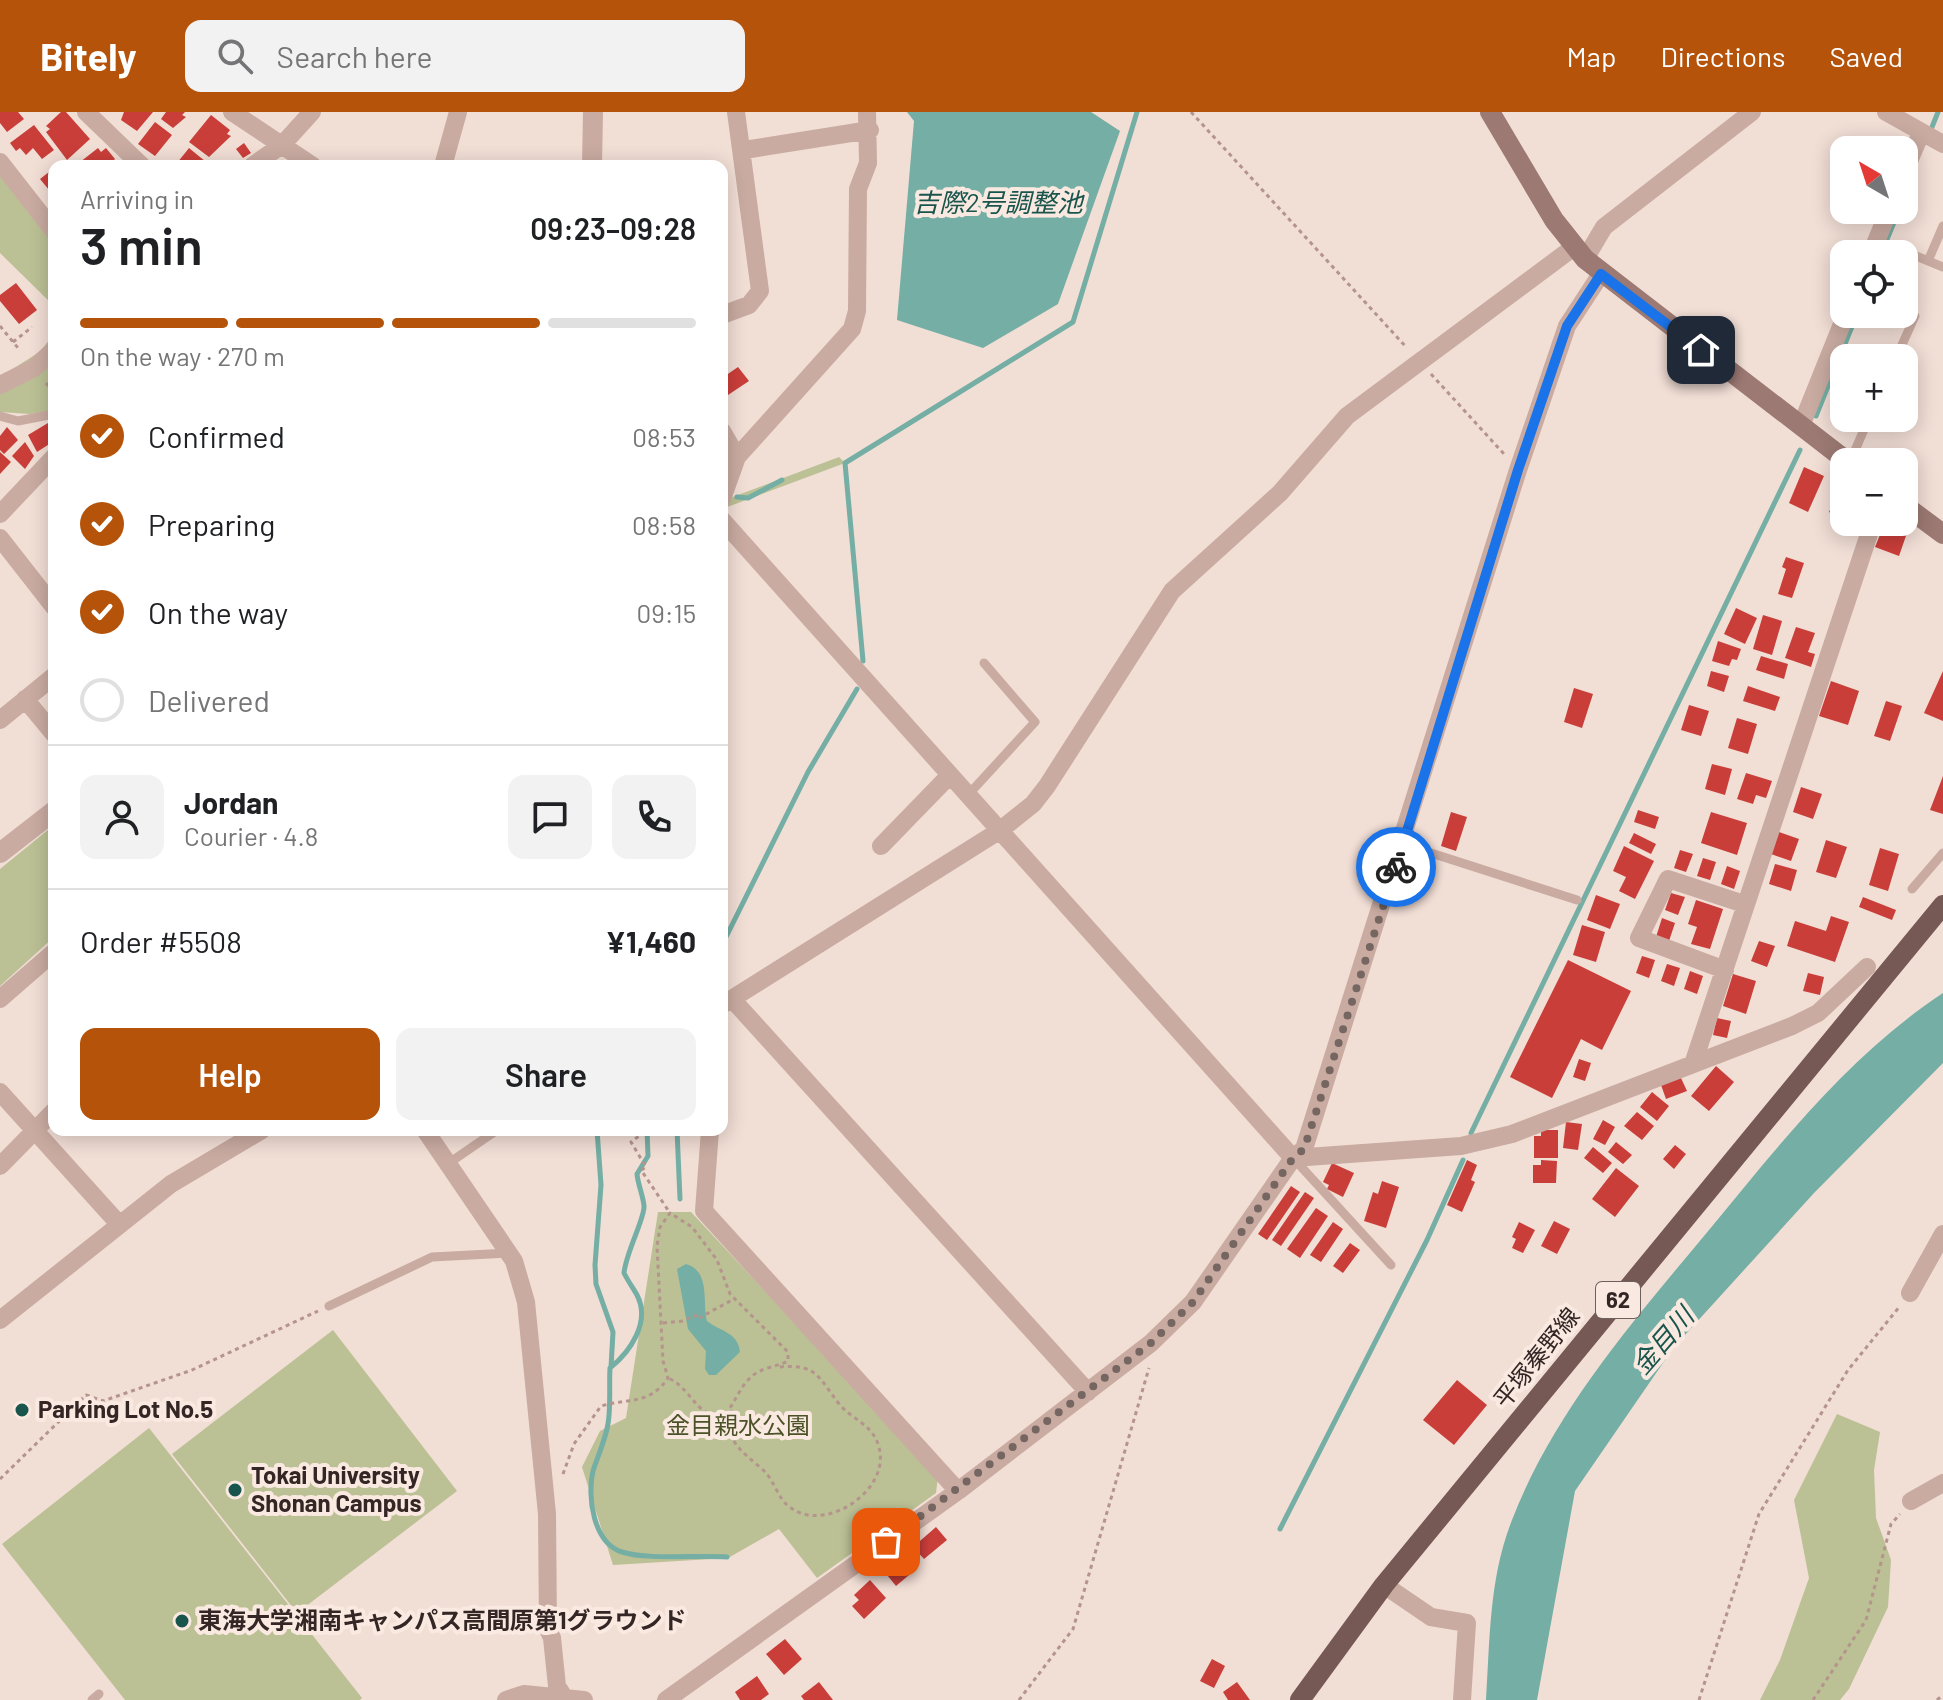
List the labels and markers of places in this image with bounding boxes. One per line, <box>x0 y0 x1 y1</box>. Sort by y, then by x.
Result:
pin <box>1667 316 1735 384</box>
place label: Parking Lot No.5 <box>38 1394 213 1423</box>
marker: Parking Lot No.5 <box>13 1401 31 1419</box>
place label: Tokai University Shonan Campus <box>251 1460 421 1517</box>
marker: Tokai University Shonan Campus <box>226 1481 244 1499</box>
pin <box>852 1508 920 1576</box>
place label: 東海大学湘南キャンパス高間原第1グラウンド <box>198 1605 687 1634</box>
marker: 東海大学湘南キャンパス高間原第1グラウンド <box>173 1612 191 1630</box>

